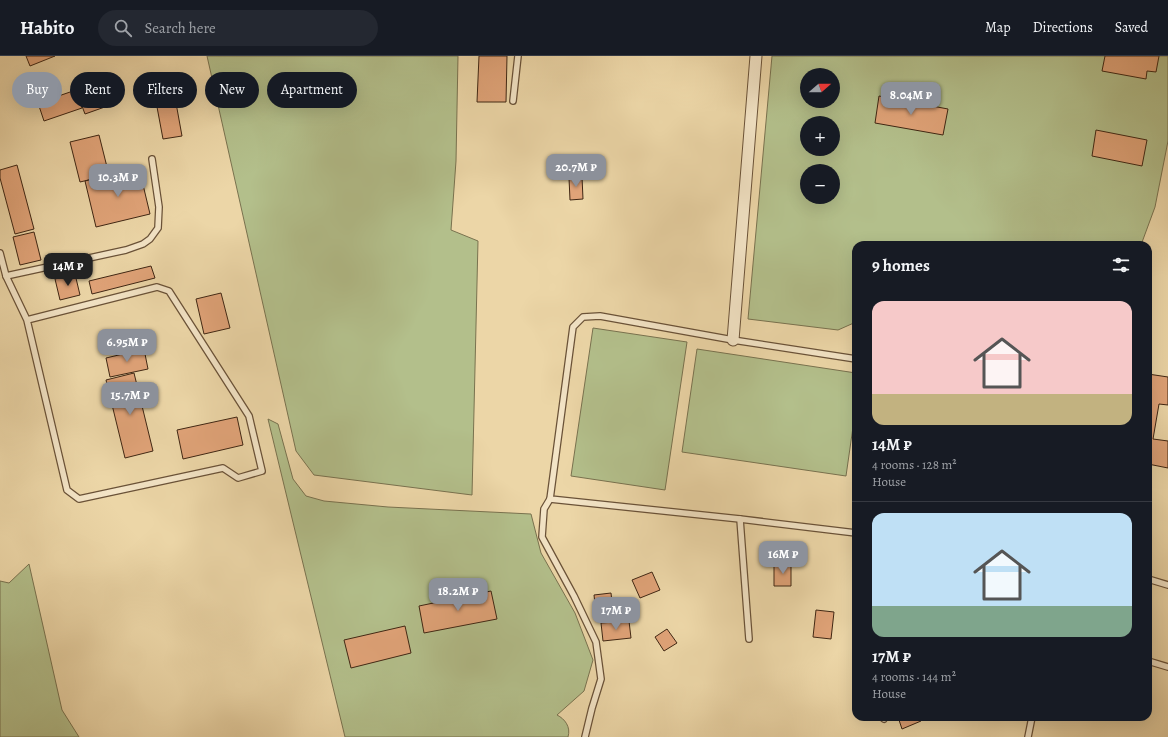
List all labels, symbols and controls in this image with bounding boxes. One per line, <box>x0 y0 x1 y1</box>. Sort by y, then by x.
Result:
search box <box>98 10 378 46</box>
text: Habito <box>20 15 74 41</box>
icon: search <box>112 17 134 39</box>
text: Search here <box>144 18 216 38</box>
text: Map <box>985 18 1011 37</box>
text: Directions <box>1033 18 1093 37</box>
text: Saved <box>1115 18 1148 37</box>
north arrow <box>800 68 840 108</box>
map controls <box>800 68 840 204</box>
chip: Buy <box>12 72 62 108</box>
chip: Rent <box>70 72 125 108</box>
chip: Filters <box>133 72 197 108</box>
chip: New <box>205 72 259 108</box>
chip: Apartment <box>267 72 357 108</box>
pin: 8.04M ₽ <box>874 82 948 116</box>
text: 8.04M ₽ <box>890 86 932 103</box>
button: + <box>800 116 840 156</box>
pin: 20.7M ₽ <box>539 154 613 188</box>
text: 20.7M ₽ <box>555 158 597 175</box>
pin: 10.3M ₽ <box>81 164 155 198</box>
button: − <box>800 164 840 204</box>
text: 10.3M ₽ <box>98 168 138 185</box>
pin: 14M ₽ <box>40 253 96 287</box>
text: 9 homes <box>872 254 930 277</box>
icon: filters <box>1110 254 1132 276</box>
text: 14M ₽ <box>53 257 83 274</box>
icon: home <box>966 327 1038 399</box>
pin: 6.95M ₽ <box>90 329 164 363</box>
text: 6.95M ₽ <box>106 333 148 350</box>
pin: 15.7M ₽ <box>93 382 167 416</box>
text: 15.7M ₽ <box>110 386 150 403</box>
text: 14M ₽ <box>872 433 912 456</box>
text: 4 rooms · 128 m² <box>872 456 957 473</box>
text: House <box>872 473 906 490</box>
icon: home <box>966 539 1038 611</box>
pin: 16M ₽ <box>755 541 811 575</box>
text: 16M ₽ <box>768 545 798 562</box>
pin: 18.2M ₽ <box>421 578 495 612</box>
text: 18.2M ₽ <box>438 582 478 599</box>
pin: 17M ₽ <box>588 597 644 631</box>
text: 17M ₽ <box>601 601 631 618</box>
text: 17M ₽ <box>872 645 911 668</box>
text: 4 rooms · 144 m² <box>872 668 956 685</box>
text: House <box>872 685 906 702</box>

